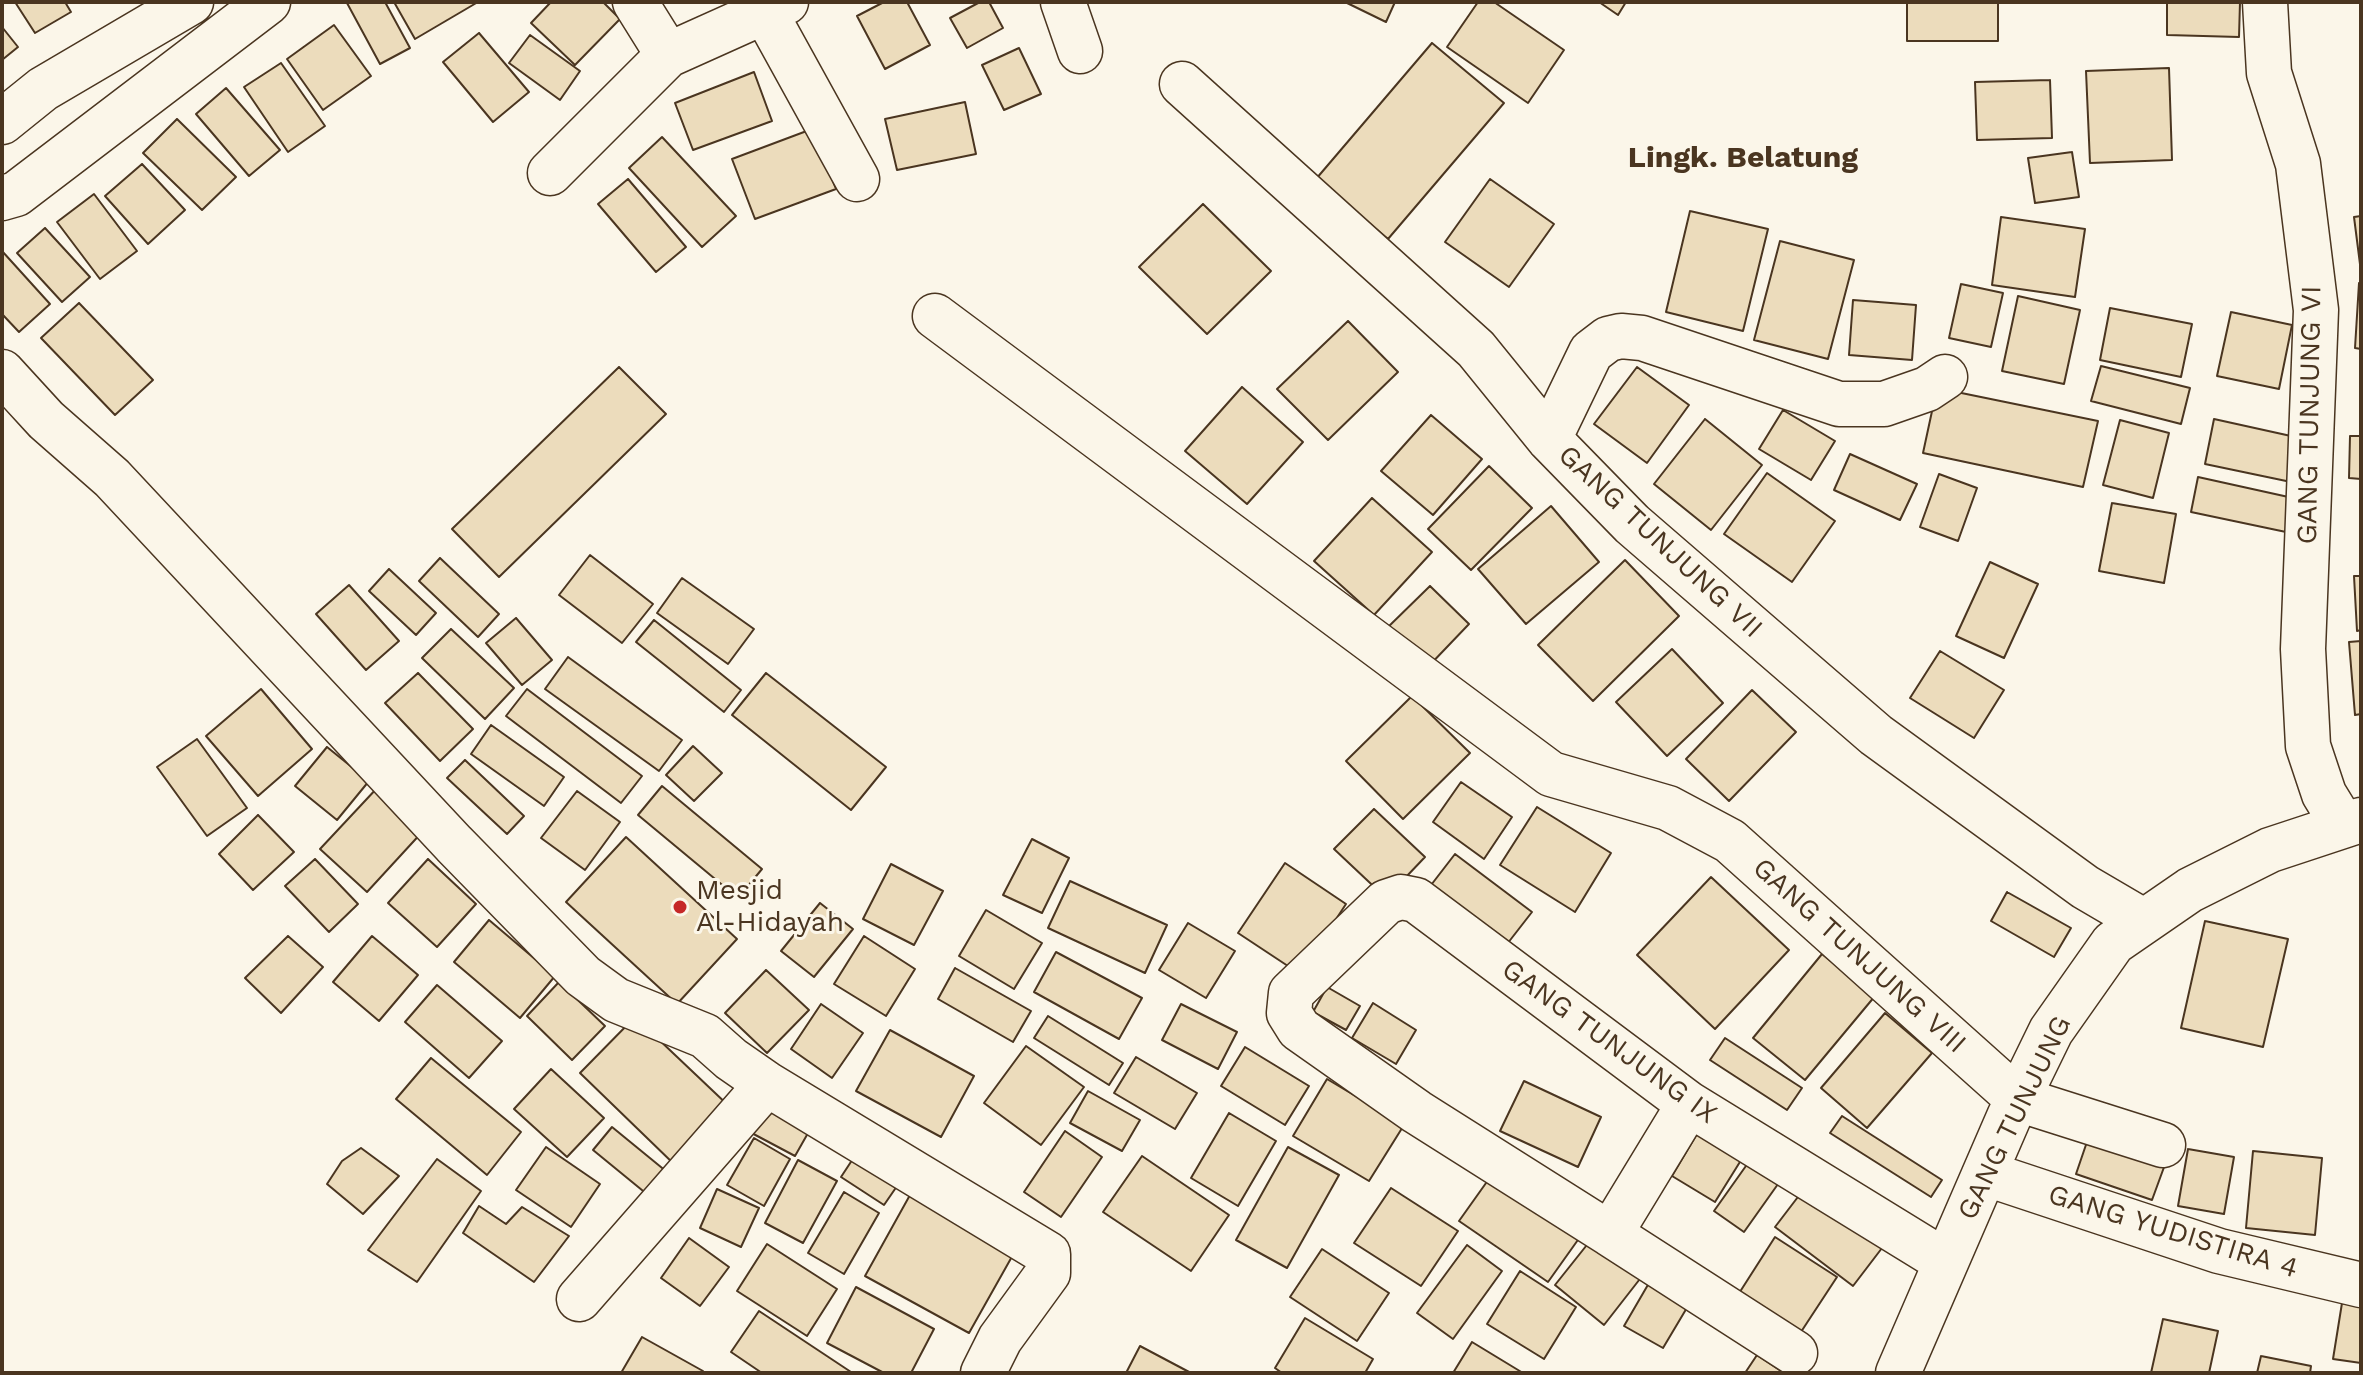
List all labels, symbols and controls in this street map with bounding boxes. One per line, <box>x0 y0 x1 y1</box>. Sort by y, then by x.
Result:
district label: Lingk. Belatung <box>1628 140 1858 176</box>
street label: GANG TUNJUNG VI <box>2291 285 2329 545</box>
street label: GANG TUNJUNG VII <box>1551 439 1769 645</box>
street label: GANG TUNJUNG VIII <box>1745 851 1973 1061</box>
place label: Mesjid Al-Hidayah <box>696 874 844 940</box>
marker: Mesjid Al-Hidayah <box>671 898 689 916</box>
street label: GANG TUNJUNG IX <box>1495 953 1723 1131</box>
street label: GANG TUNJUNG <box>1951 1010 2079 1226</box>
street label: GANG YUDISTIRA 4 <box>2044 1178 2302 1286</box>

